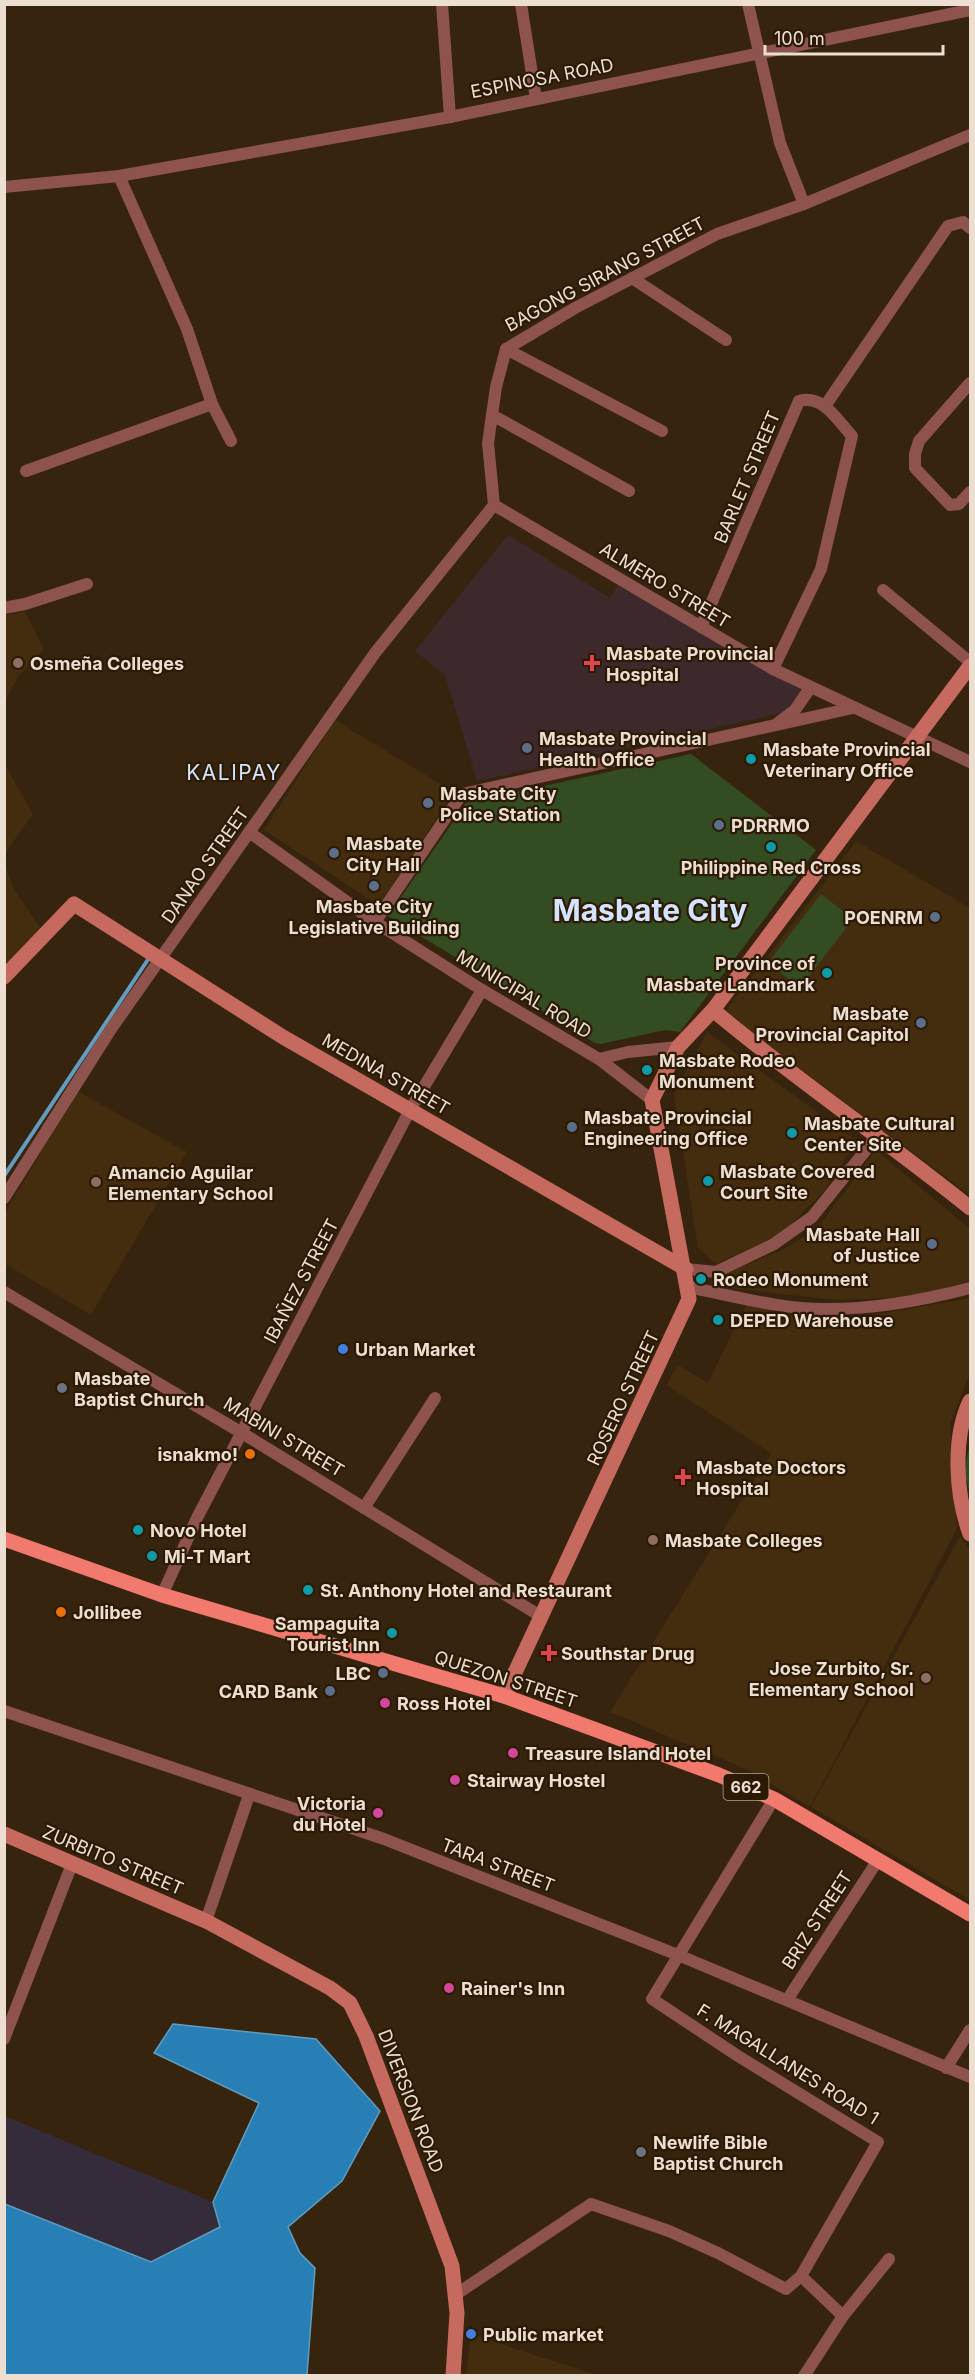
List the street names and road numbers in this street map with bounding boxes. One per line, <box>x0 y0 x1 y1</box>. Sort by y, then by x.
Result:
street label: ESPINOSA ROAD <box>469 54 615 102</box>
street label: BAGONG SIRANG STREET <box>501 212 709 336</box>
street label: BARLET STREET <box>710 408 784 546</box>
street label: ALMERO STREET <box>596 538 734 632</box>
street label: DANAO STREET <box>157 803 253 927</box>
street label: MUNICIPAL ROAD <box>453 945 595 1043</box>
street label: MEDINA STREET <box>318 1029 454 1119</box>
street label: IBAÑEZ STREET <box>258 1215 343 1347</box>
street label: ROSERO STREET <box>583 1327 663 1469</box>
street label: MABINI STREET <box>220 1393 348 1481</box>
street label: QUEZON STREET <box>432 1646 580 1712</box>
road number: 662 <box>724 1774 768 1800</box>
street label: ZURBITO STREET <box>39 1821 187 1899</box>
street label: TARA STREET <box>438 1834 558 1896</box>
street label: BRIZ STREET <box>778 1867 856 1973</box>
street label: F. MAGALLANES ROAD 1 <box>693 1999 883 2129</box>
street label: DIVERSION ROAD <box>374 2026 448 2176</box>

